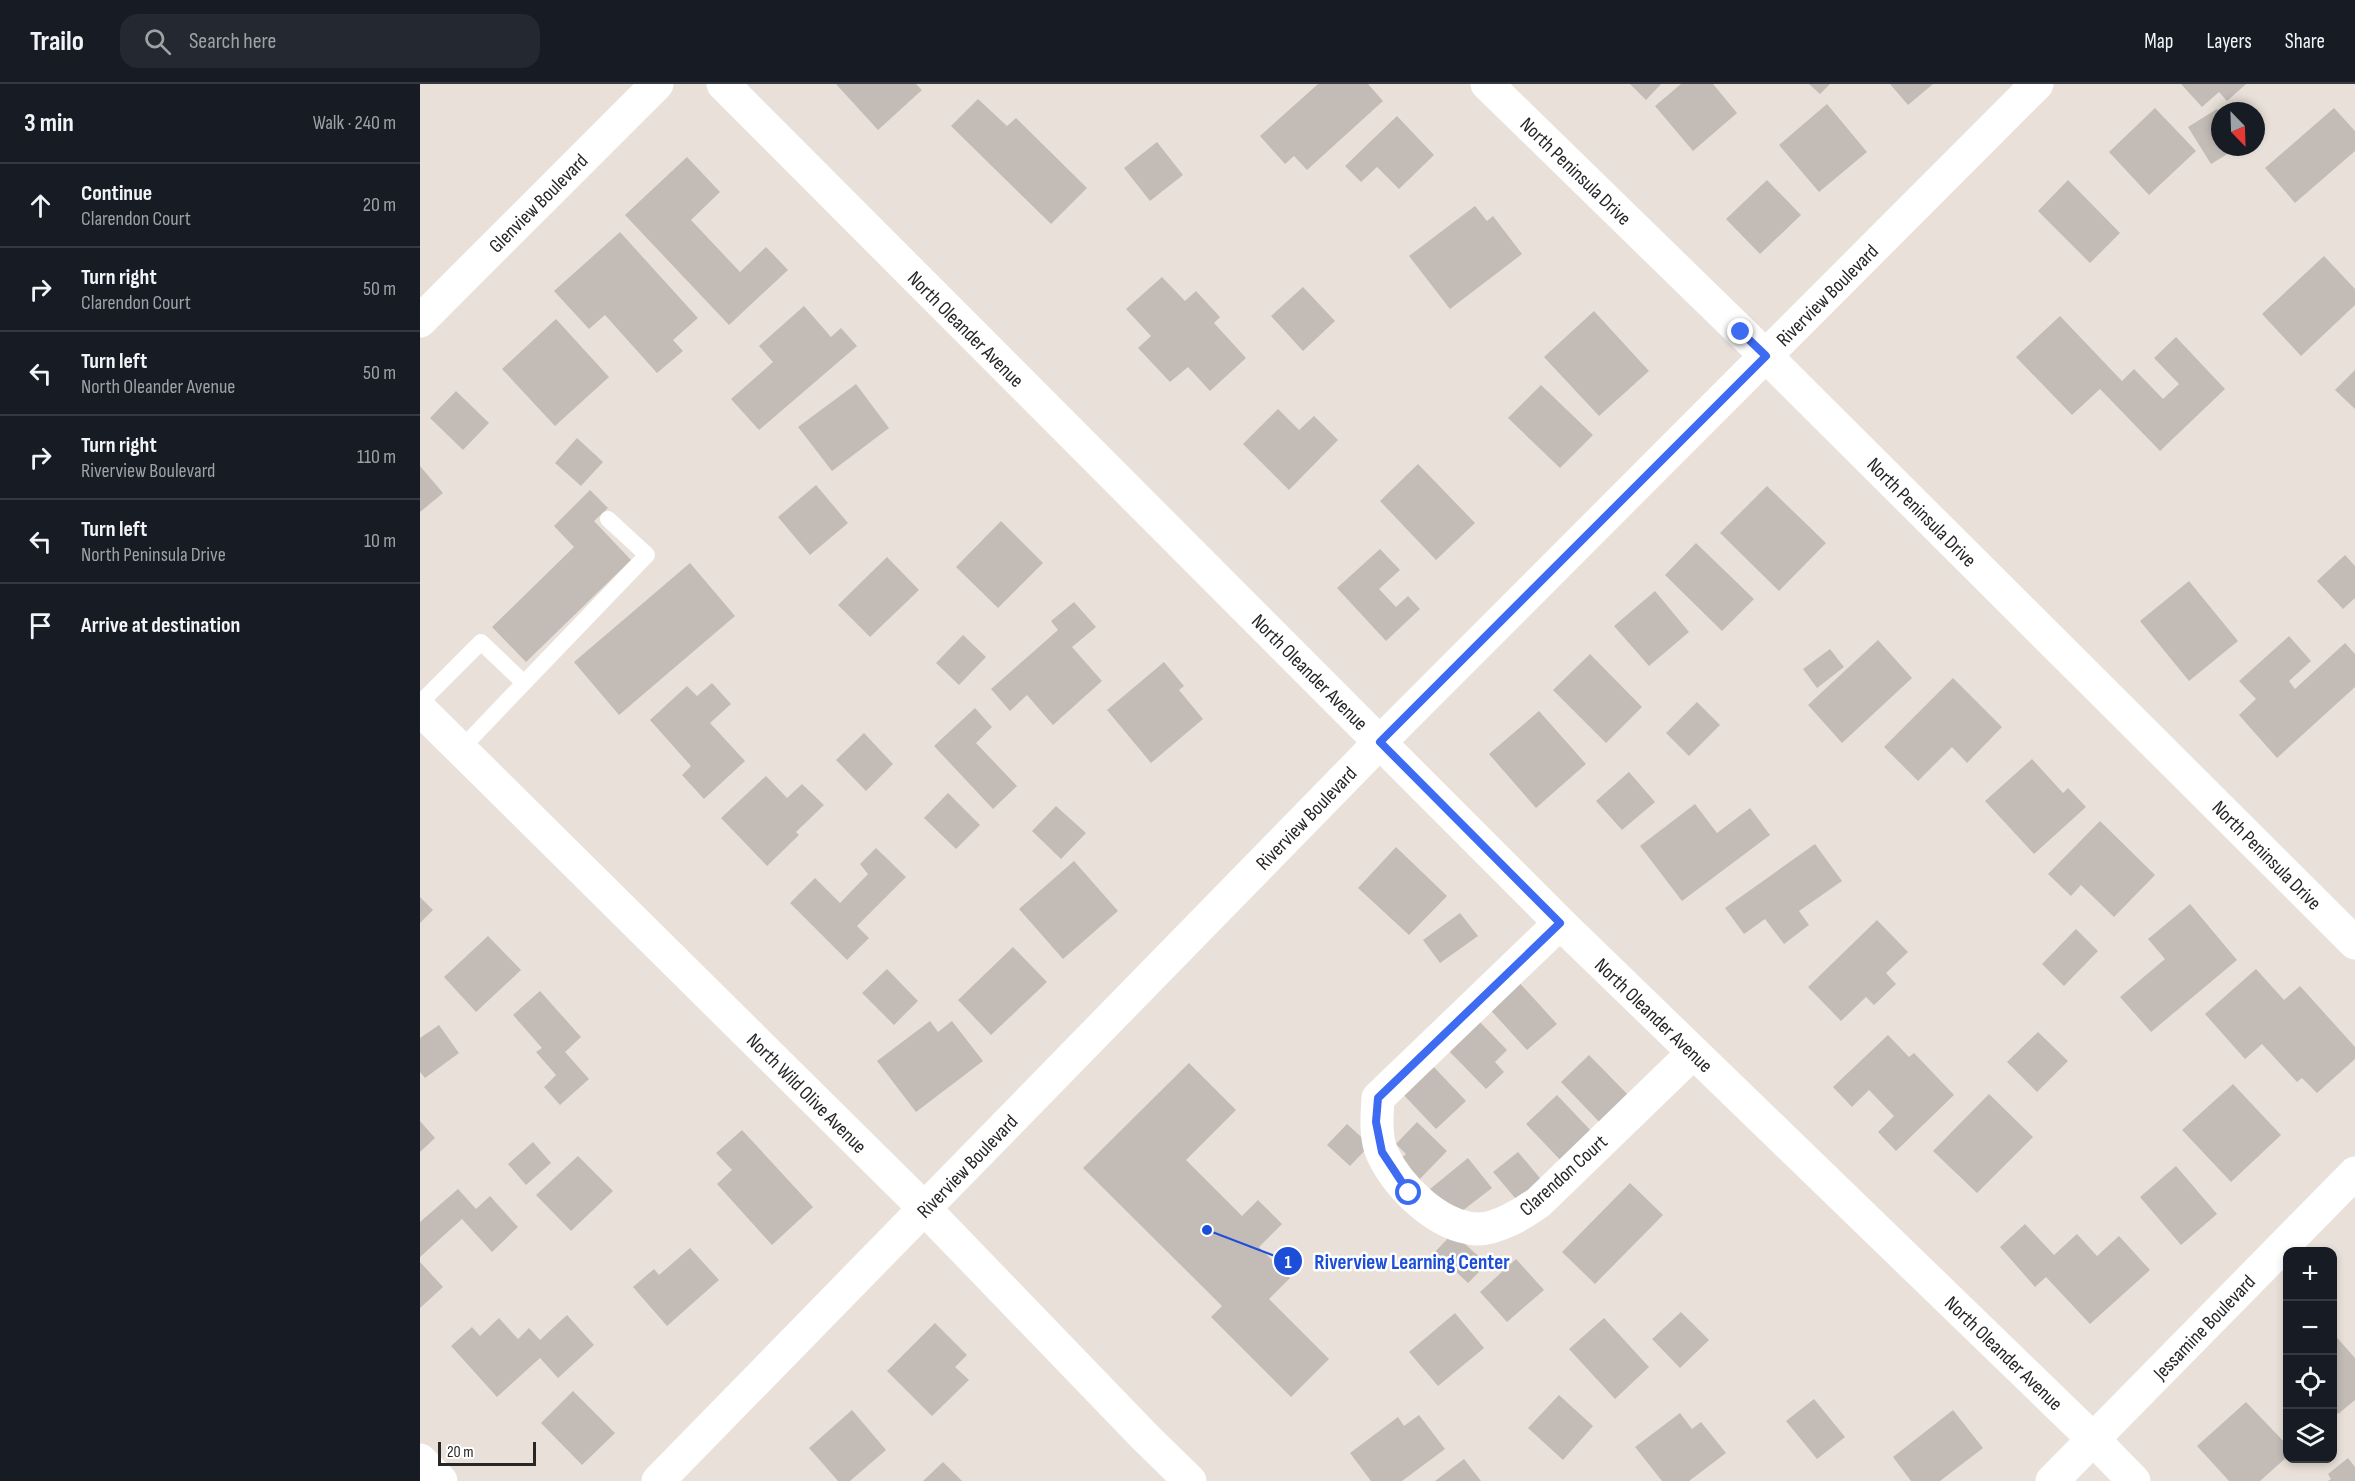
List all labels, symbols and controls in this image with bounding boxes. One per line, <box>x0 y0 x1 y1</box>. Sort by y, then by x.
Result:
search box <box>120 14 540 68</box>
text: Trailo <box>30 25 84 58</box>
icon: search <box>141 25 174 58</box>
text: Search here <box>189 28 276 55</box>
text: Map <box>2144 29 2173 54</box>
text: Layers <box>2206 29 2252 54</box>
text: Share <box>2285 29 2325 54</box>
north arrow <box>2211 102 2265 156</box>
text: 3 min <box>24 108 74 139</box>
text: Walk · 240 m <box>313 111 396 135</box>
street label: North Peninsula Drive <box>1515 113 1636 231</box>
street label: Glenview Boulevard <box>484 149 593 258</box>
text: Continue <box>81 180 152 207</box>
icon: ahead <box>24 189 57 222</box>
text: 20 m <box>363 193 396 217</box>
text: Clarendon Court <box>81 207 191 231</box>
street label: Riverview Boulevard <box>1772 240 1884 352</box>
text: Turn right <box>81 264 157 291</box>
street label: North Oleander Avenue <box>902 267 1028 393</box>
icon: right <box>24 273 57 306</box>
text: 50 m <box>363 277 396 301</box>
text: Clarendon Court <box>81 291 191 315</box>
route end <box>1727 318 1753 344</box>
text: Turn left <box>81 348 147 375</box>
icon: left <box>24 357 57 390</box>
text: 50 m <box>363 361 396 385</box>
text: North Oleander Avenue <box>81 375 235 399</box>
text: Turn right <box>81 432 157 459</box>
icon: right <box>24 441 57 474</box>
text: 110 m <box>357 445 396 469</box>
street label: North Peninsula Drive <box>1862 453 1981 572</box>
text: Riverview Boulevard <box>81 459 215 483</box>
text: Turn left <box>81 516 147 543</box>
icon: left <box>24 525 57 558</box>
text: 10 m <box>364 529 396 553</box>
text: North Peninsula Drive <box>81 543 226 567</box>
icon: arrive <box>24 609 57 642</box>
street label: North Oleander Avenue <box>1246 610 1372 736</box>
text: Arrive at destination <box>81 612 240 639</box>
street label: Riverview Boulevard <box>1251 762 1362 875</box>
street label: North Peninsula Drive <box>2207 796 2326 915</box>
street label: North Oleander Avenue <box>1589 953 1717 1078</box>
street label: North Wild Olive Avenue <box>741 1029 871 1159</box>
street label: Riverview Boulevard <box>912 1110 1023 1223</box>
street label: Clarendon Court <box>1515 1130 1612 1221</box>
route start <box>1395 1179 1421 1205</box>
callout: Riverview Learning Center <box>1273 1242 1522 1281</box>
map controls <box>2283 1247 2337 1463</box>
button: + <box>2283 1247 2337 1301</box>
text: Riverview Learning Center <box>1314 1250 1510 1275</box>
text: 1 <box>1284 1252 1292 1273</box>
street label: Jessamine Boulevard <box>2148 1270 2261 1386</box>
street label: North Oleander Avenue <box>1939 1291 2067 1416</box>
button: − <box>2283 1301 2337 1355</box>
button: locate <box>2283 1355 2337 1409</box>
button: layers <box>2283 1409 2337 1463</box>
scale bar <box>438 1439 536 1466</box>
text: 20 m <box>447 1443 474 1462</box>

